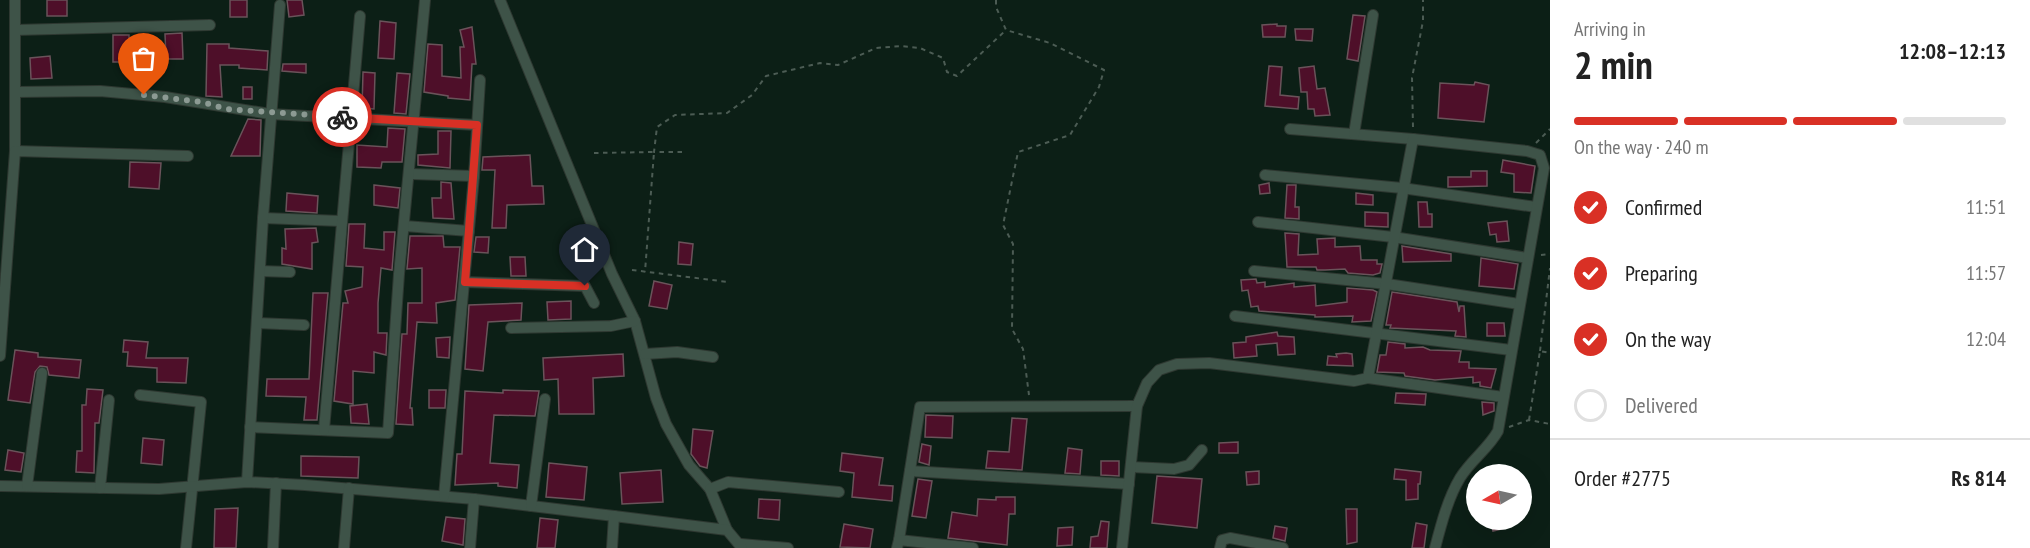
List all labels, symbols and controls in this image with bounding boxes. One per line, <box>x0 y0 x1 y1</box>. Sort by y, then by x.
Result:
text: Arriving in <box>1574 16 1646 42</box>
pin <box>118 33 169 95</box>
text: 12:08–12:13 <box>1899 37 2006 65</box>
text: 2 min <box>1574 39 1653 90</box>
icon: bag <box>127 42 160 75</box>
courier <box>312 87 372 147</box>
icon: bike <box>326 101 359 134</box>
text: On the way · 240 m <box>1574 134 1709 160</box>
icon: check <box>1574 191 1607 224</box>
text: Confirmed <box>1625 193 1702 221</box>
text: 11:51 <box>1966 194 2006 220</box>
pin <box>559 224 610 286</box>
icon: home <box>568 233 601 266</box>
icon: check <box>1574 257 1607 290</box>
text: Preparing <box>1625 259 1698 287</box>
text: 11:57 <box>1966 260 2006 286</box>
icon: check <box>1574 323 1607 356</box>
text: On the way <box>1625 325 1711 353</box>
text: 12:04 <box>1966 326 2006 352</box>
text: Delivered <box>1625 391 1698 419</box>
north arrow <box>1466 464 1532 530</box>
map controls <box>1466 464 1532 530</box>
text: Order #2775 <box>1574 464 1671 492</box>
text: Rs 814 <box>1951 464 2006 492</box>

